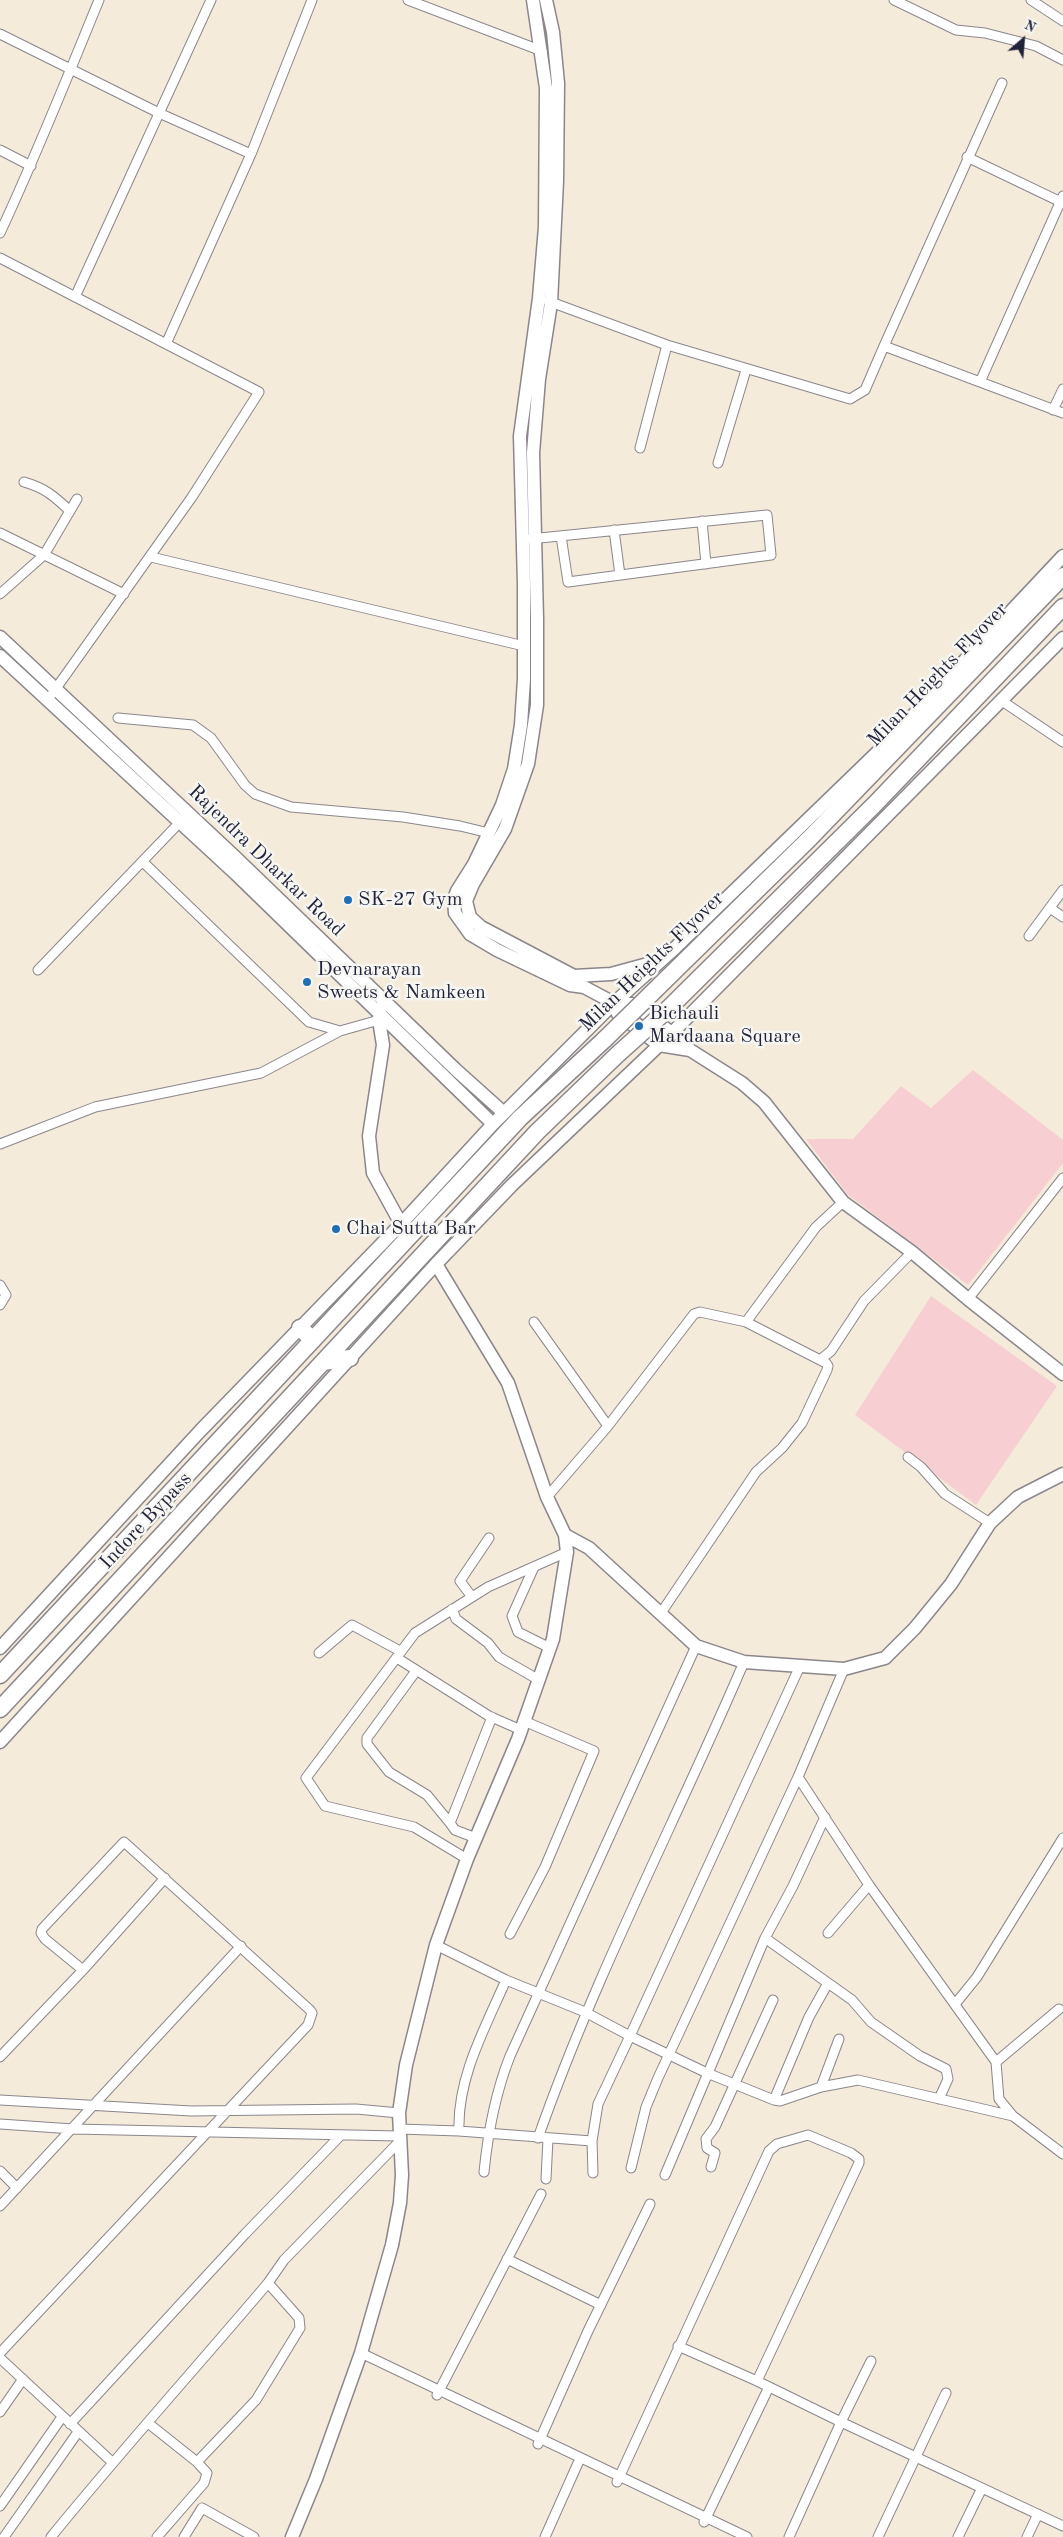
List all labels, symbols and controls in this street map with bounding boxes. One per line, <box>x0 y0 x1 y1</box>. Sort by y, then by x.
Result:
north arrow <box>998 15 1048 65</box>
text: N <box>1022 18 1038 35</box>
street label: Milan Heights Flyover <box>863 598 1013 752</box>
street label: Rajendra Dharkar Road <box>183 780 349 942</box>
street label: Milan Heights Flyover <box>575 887 729 1037</box>
place label: SK-27 Gym <box>358 888 463 912</box>
marker: SK-27 Gym <box>342 894 354 906</box>
place label: Devnarayan Sweets & Namkeen <box>317 958 486 1005</box>
marker: Devnarayan Sweets & Namkeen <box>301 976 313 988</box>
place label: Bichauli Mardaana Square <box>649 1002 801 1049</box>
marker: Bichauli Mardaana Square <box>633 1020 645 1032</box>
place label: Chai Sutta Bar <box>346 1217 476 1241</box>
marker: Chai Sutta Bar <box>330 1223 342 1235</box>
street label: Indore Bypass <box>95 1467 197 1575</box>

